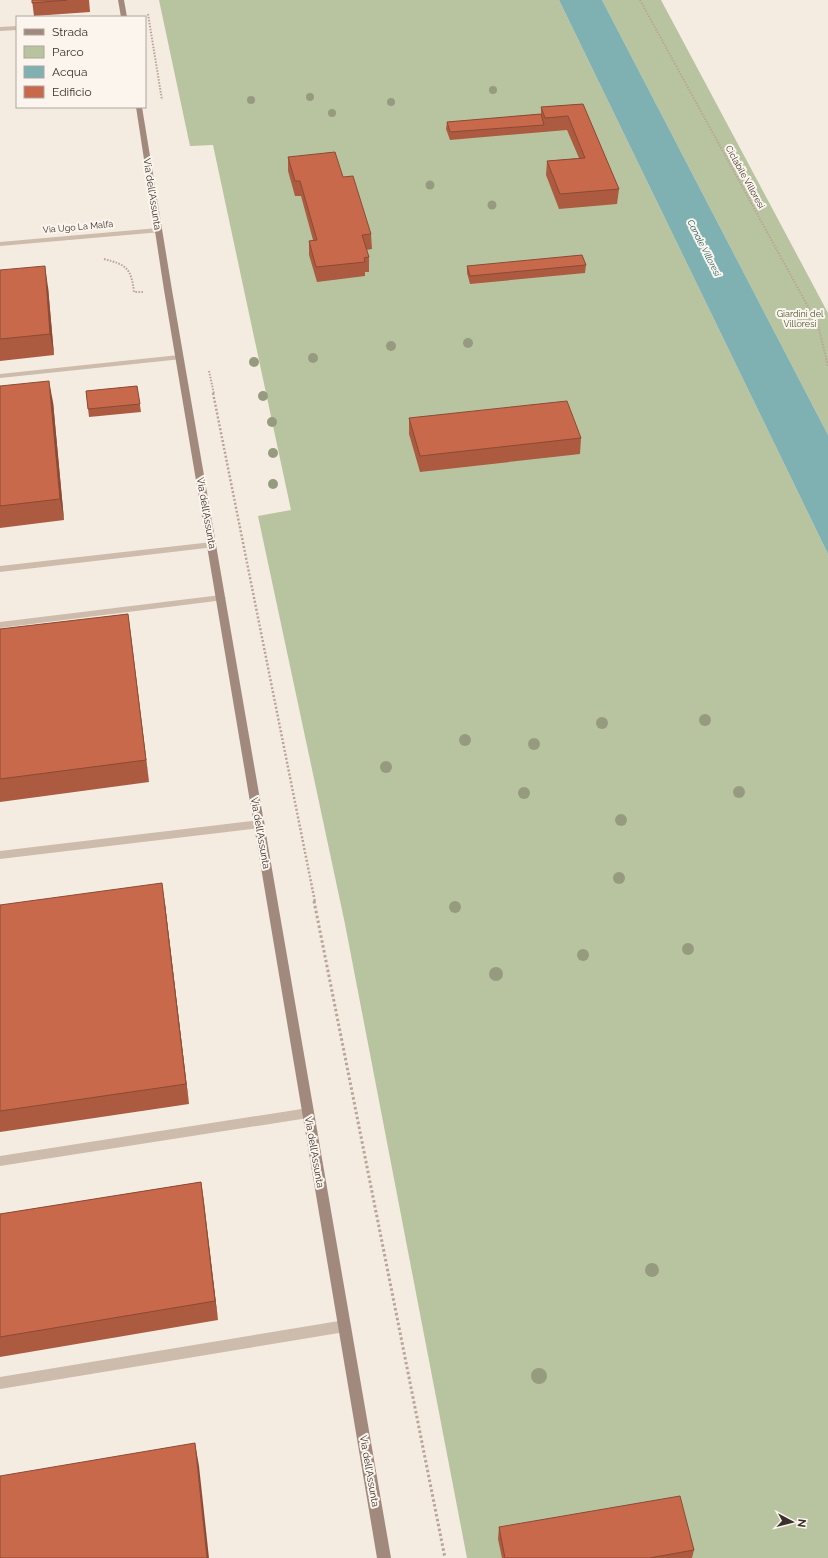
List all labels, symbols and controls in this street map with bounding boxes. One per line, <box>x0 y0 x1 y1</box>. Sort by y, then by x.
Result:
legend <box>16 16 146 108</box>
text: Strada <box>52 25 88 39</box>
text: Parco <box>52 45 84 59</box>
text: Acqua <box>52 65 88 79</box>
text: Edificio <box>52 85 92 99</box>
street label: Ciclabile Villoresi <box>724 144 767 210</box>
street label: Via dell'Assunta <box>141 157 164 231</box>
water label: Canale Villoresi <box>685 218 723 279</box>
street label: Via Ugo La Malfa <box>42 219 114 235</box>
park label: Giardini del Villoresi <box>777 309 824 329</box>
street label: Via dell'Assunta <box>195 476 218 550</box>
street label: Via dell'Assunta <box>249 796 272 870</box>
street label: Via dell'Assunta <box>303 1115 326 1189</box>
street label: Via dell'Assunta <box>358 1434 381 1508</box>
north arrow <box>772 1502 812 1542</box>
text: N <box>794 1518 808 1528</box>

